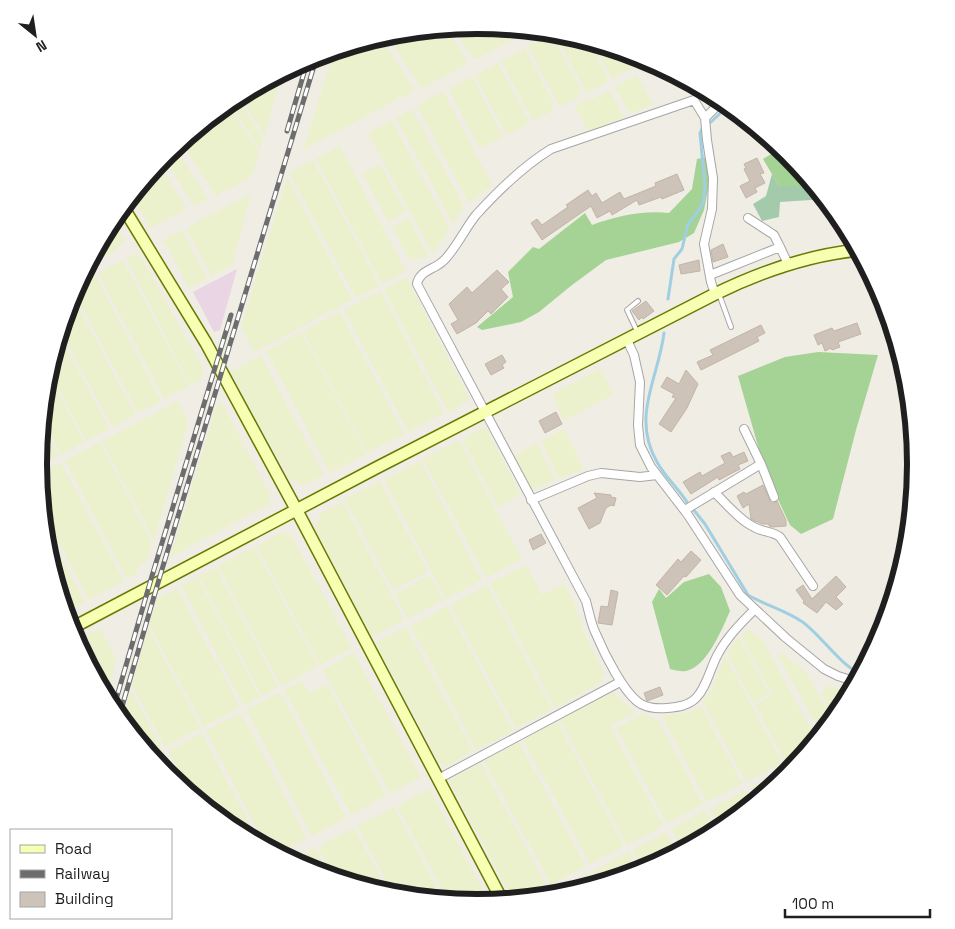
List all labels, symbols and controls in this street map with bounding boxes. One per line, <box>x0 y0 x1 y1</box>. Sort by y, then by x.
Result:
north arrow <box>10 10 60 60</box>
text: N <box>33 36 50 56</box>
legend <box>10 829 172 919</box>
text: Road <box>55 839 92 858</box>
text: Railway <box>55 864 110 883</box>
scale bar <box>785 886 930 918</box>
text: Building <box>55 889 114 908</box>
text: 100 m <box>792 894 834 913</box>

